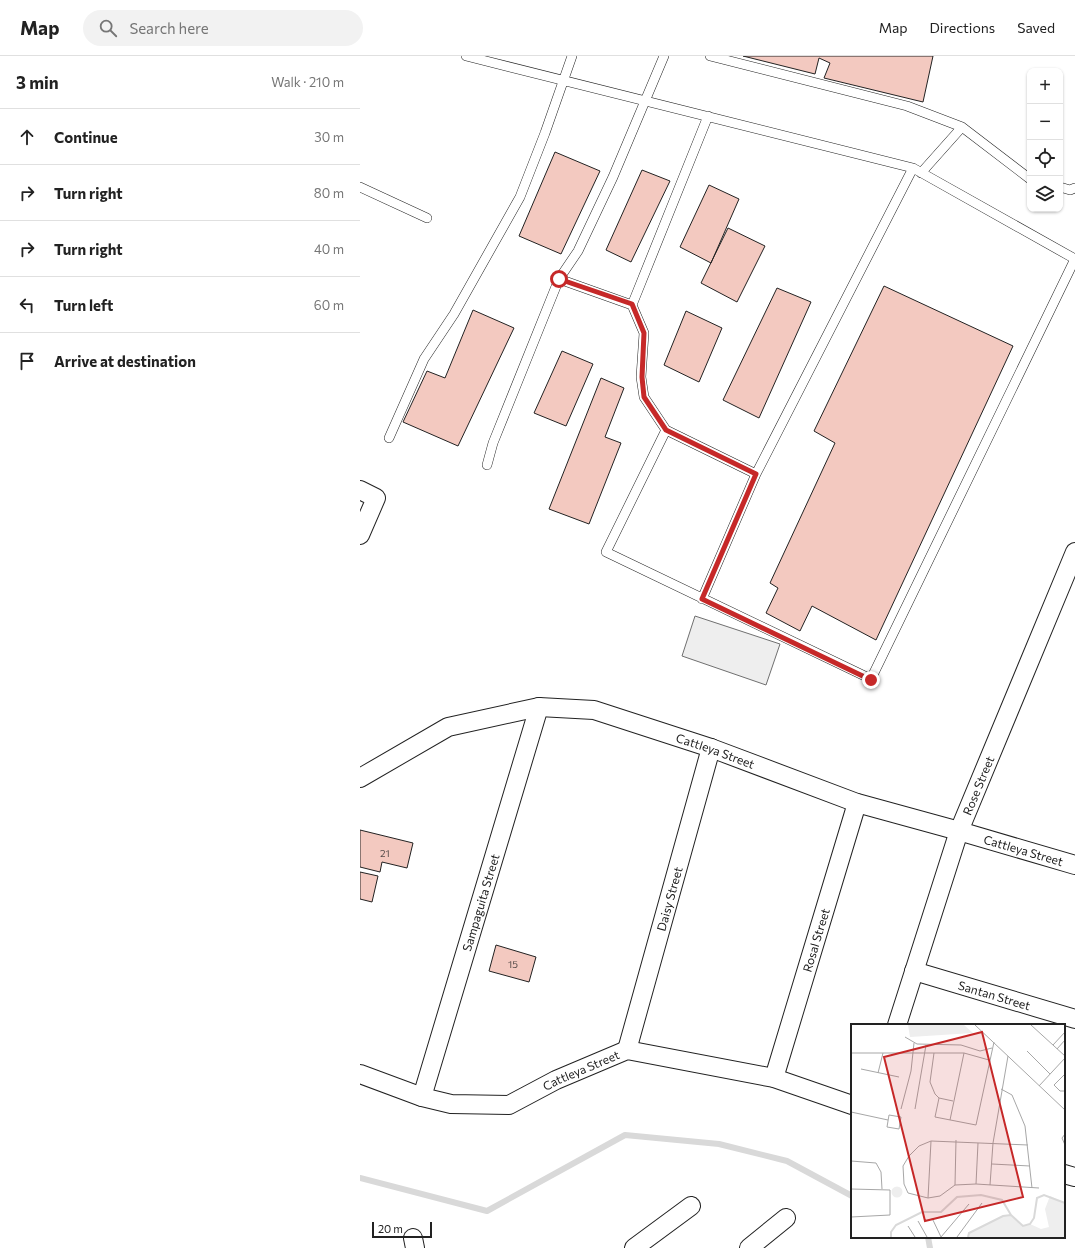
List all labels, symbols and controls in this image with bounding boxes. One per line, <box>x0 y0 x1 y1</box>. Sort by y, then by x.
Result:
search box <box>83 10 363 46</box>
text: Map <box>20 16 59 39</box>
icon: search <box>97 17 119 39</box>
text: Search here <box>129 19 209 37</box>
text: Map <box>879 19 908 36</box>
text: Directions <box>930 19 995 36</box>
text: Saved <box>1017 19 1055 36</box>
map controls <box>1027 68 1063 212</box>
button: + <box>1027 68 1063 104</box>
text: 3 min <box>16 72 59 93</box>
text: Walk · 210 m <box>271 74 344 90</box>
button: − <box>1027 104 1063 140</box>
icon: ahead <box>16 126 38 148</box>
text: Continue <box>54 128 118 146</box>
text: 30 m <box>314 129 344 145</box>
button: locate <box>1027 140 1063 176</box>
button: layers <box>1027 176 1063 212</box>
icon: right <box>16 182 38 204</box>
text: Turn right <box>54 184 123 202</box>
text: 80 m <box>314 185 344 201</box>
icon: right <box>16 238 38 260</box>
text: Turn right <box>54 240 123 258</box>
text: 40 m <box>314 241 344 257</box>
route start <box>550 270 568 288</box>
icon: left <box>16 294 38 316</box>
text: Turn left <box>54 296 113 314</box>
text: 60 m <box>314 297 344 313</box>
icon: arrive <box>16 350 38 372</box>
text: Arrive at destination <box>54 352 196 370</box>
route end <box>862 671 880 689</box>
street label: Cattleya Street <box>674 730 757 771</box>
street label: Rose Street <box>959 754 996 817</box>
street label: Cattleya Street <box>982 832 1065 868</box>
house number: 21 <box>380 847 390 859</box>
street label: Sampaguita Street <box>459 852 502 953</box>
street label: Daisy Street <box>653 865 685 932</box>
street label: Rosal Street <box>799 907 832 974</box>
house number: 15 <box>508 958 518 970</box>
street label: Santan Street <box>957 978 1032 1012</box>
inset map <box>851 1024 1065 1238</box>
street label: Cattleya Street <box>540 1047 621 1093</box>
scale bar <box>372 1220 432 1239</box>
text: 20 m <box>378 1222 403 1235</box>

